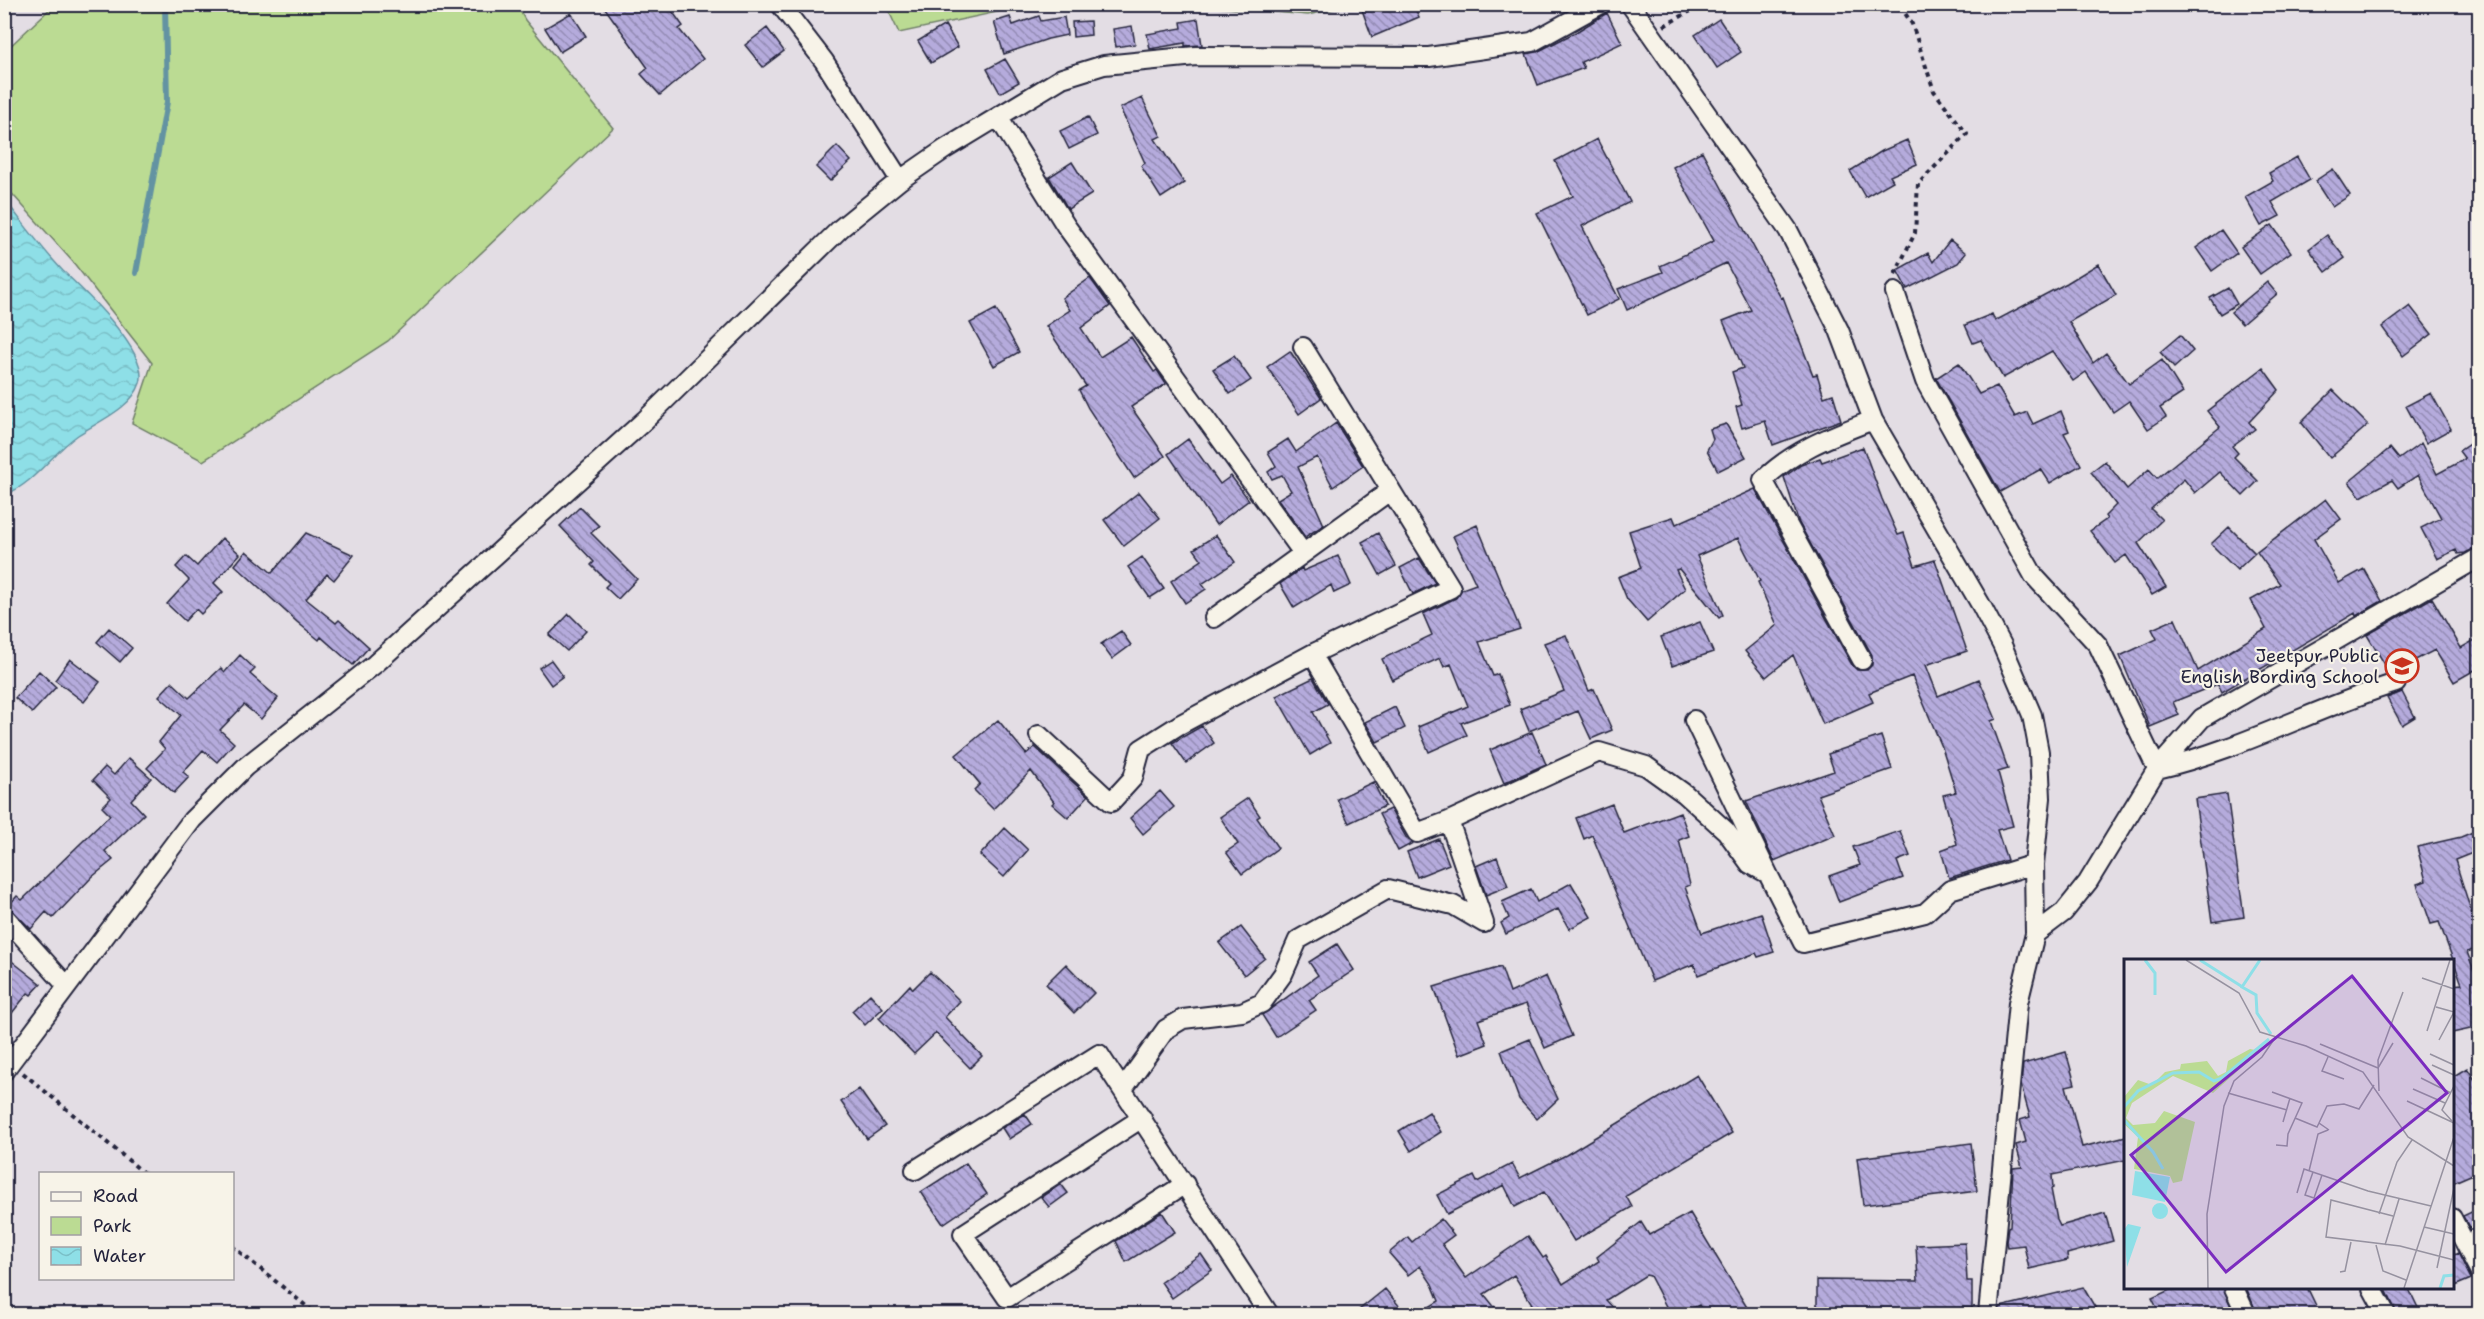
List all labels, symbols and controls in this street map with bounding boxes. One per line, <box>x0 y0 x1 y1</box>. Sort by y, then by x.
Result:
place label: Jeetpur Public English Bording School <box>2180 644 2380 689</box>
school or university icon: Jeetpur Public English Bording School <box>2384 648 2420 684</box>
inset map <box>2124 959 2454 1289</box>
legend <box>39 1172 234 1280</box>
text: Road <box>93 1184 138 1208</box>
text: Park <box>93 1214 132 1238</box>
text: Water <box>93 1244 146 1268</box>

